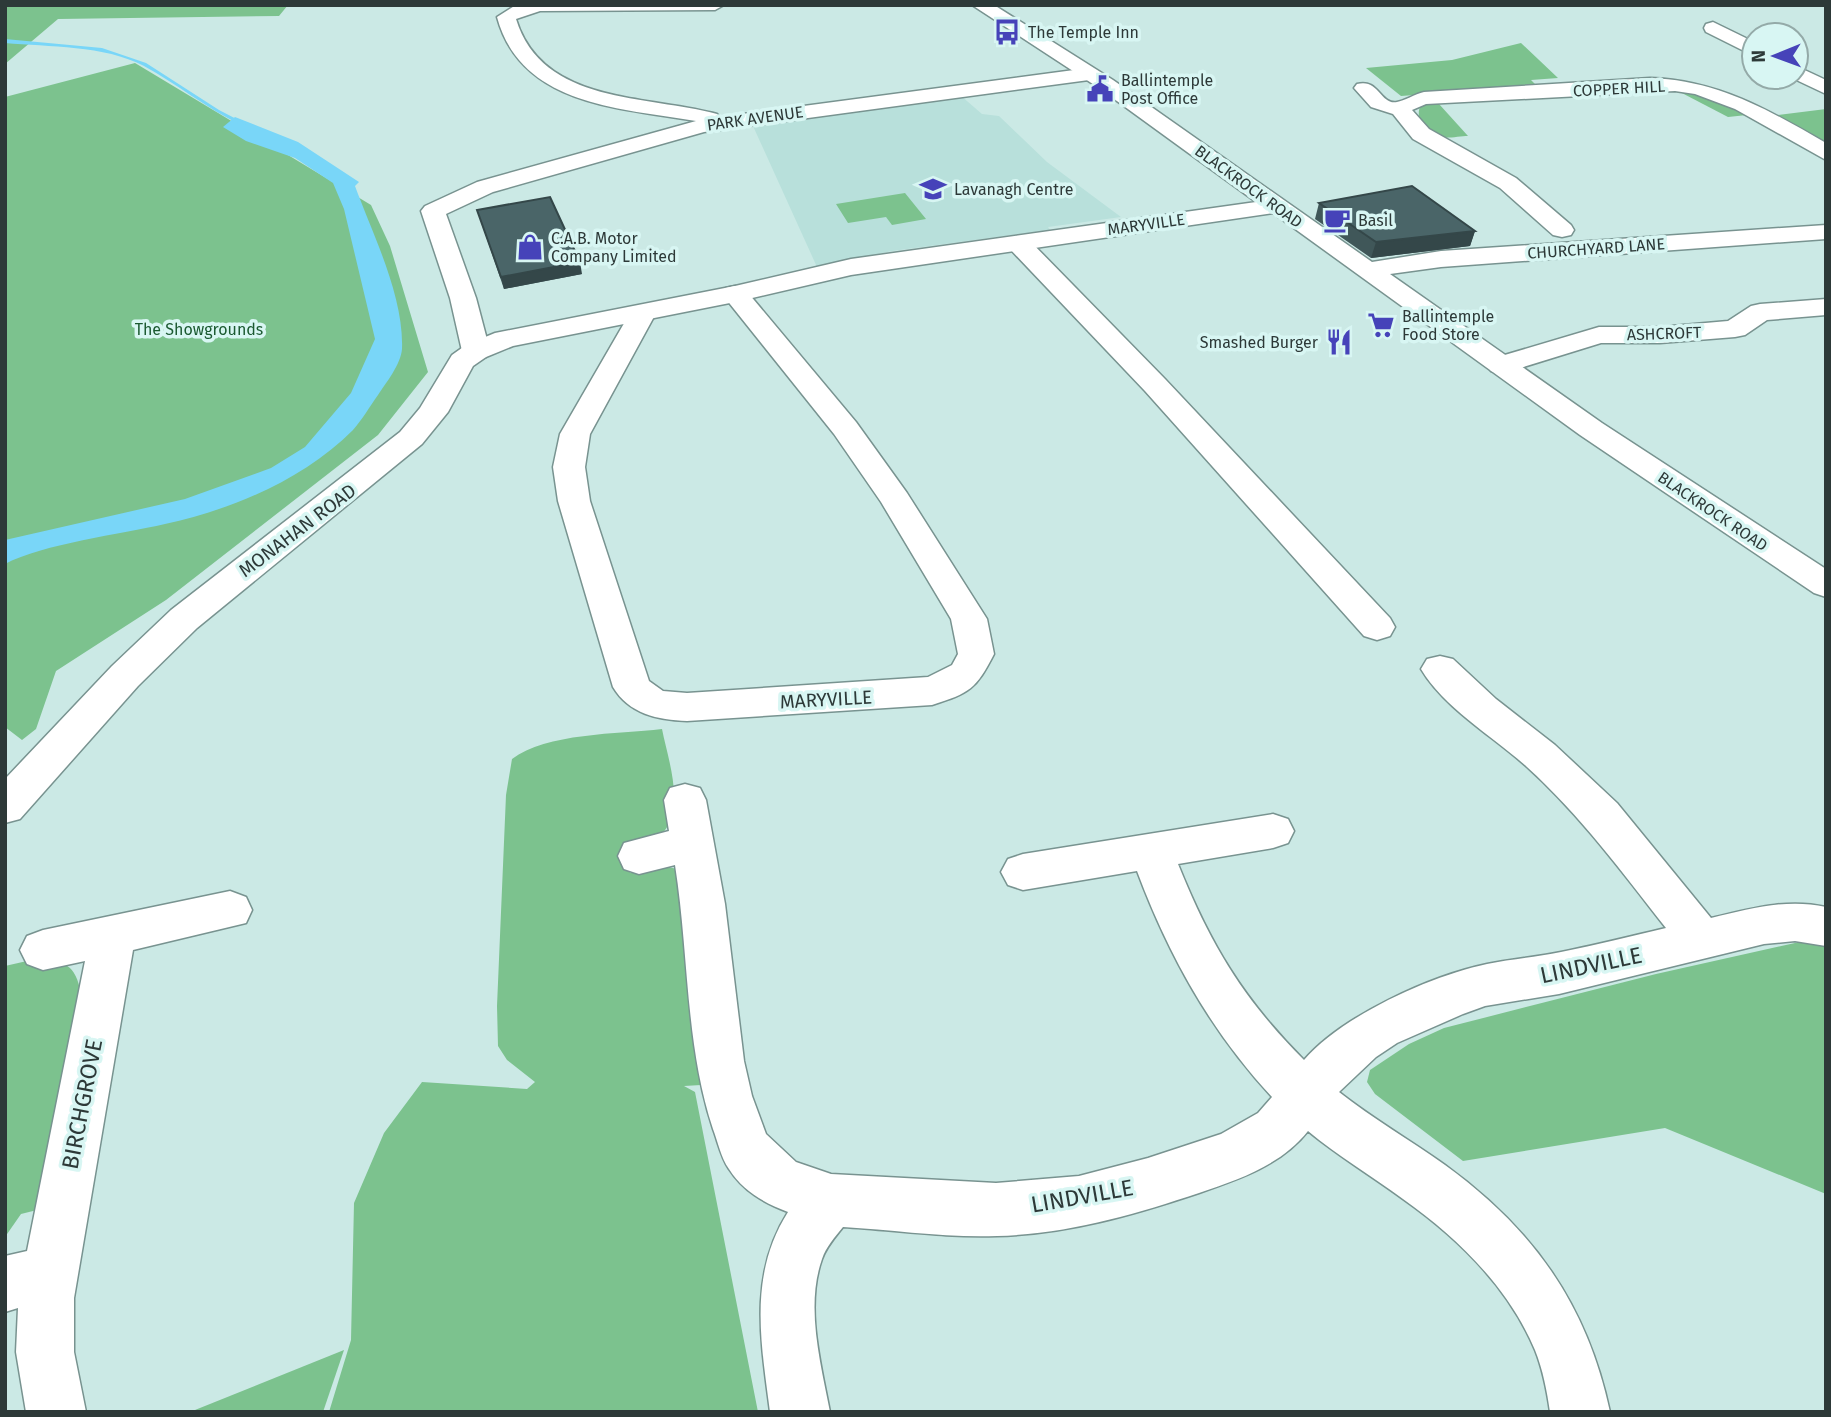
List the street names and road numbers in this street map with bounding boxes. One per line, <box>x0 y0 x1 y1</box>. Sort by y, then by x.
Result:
street label: COPPER HILL <box>1572 77 1666 100</box>
street label: PARK AVENUE <box>706 102 805 135</box>
street label: BLACKROCK ROAD <box>1191 141 1306 232</box>
street label: MARYVILLE <box>1106 210 1186 239</box>
street label: CHURCHYARD LANE <box>1527 234 1665 263</box>
street label: ASHCROFT <box>1626 323 1702 344</box>
street label: BLACKROCK ROAD <box>1654 468 1771 555</box>
street label: MONAHAN ROAD <box>234 479 360 582</box>
street label: MARYVILLE <box>779 686 873 713</box>
street label: LINDVILLE <box>1538 941 1644 989</box>
street label: BIRCHGROVE <box>56 1036 108 1172</box>
street label: LINDVILLE <box>1029 1173 1135 1219</box>

